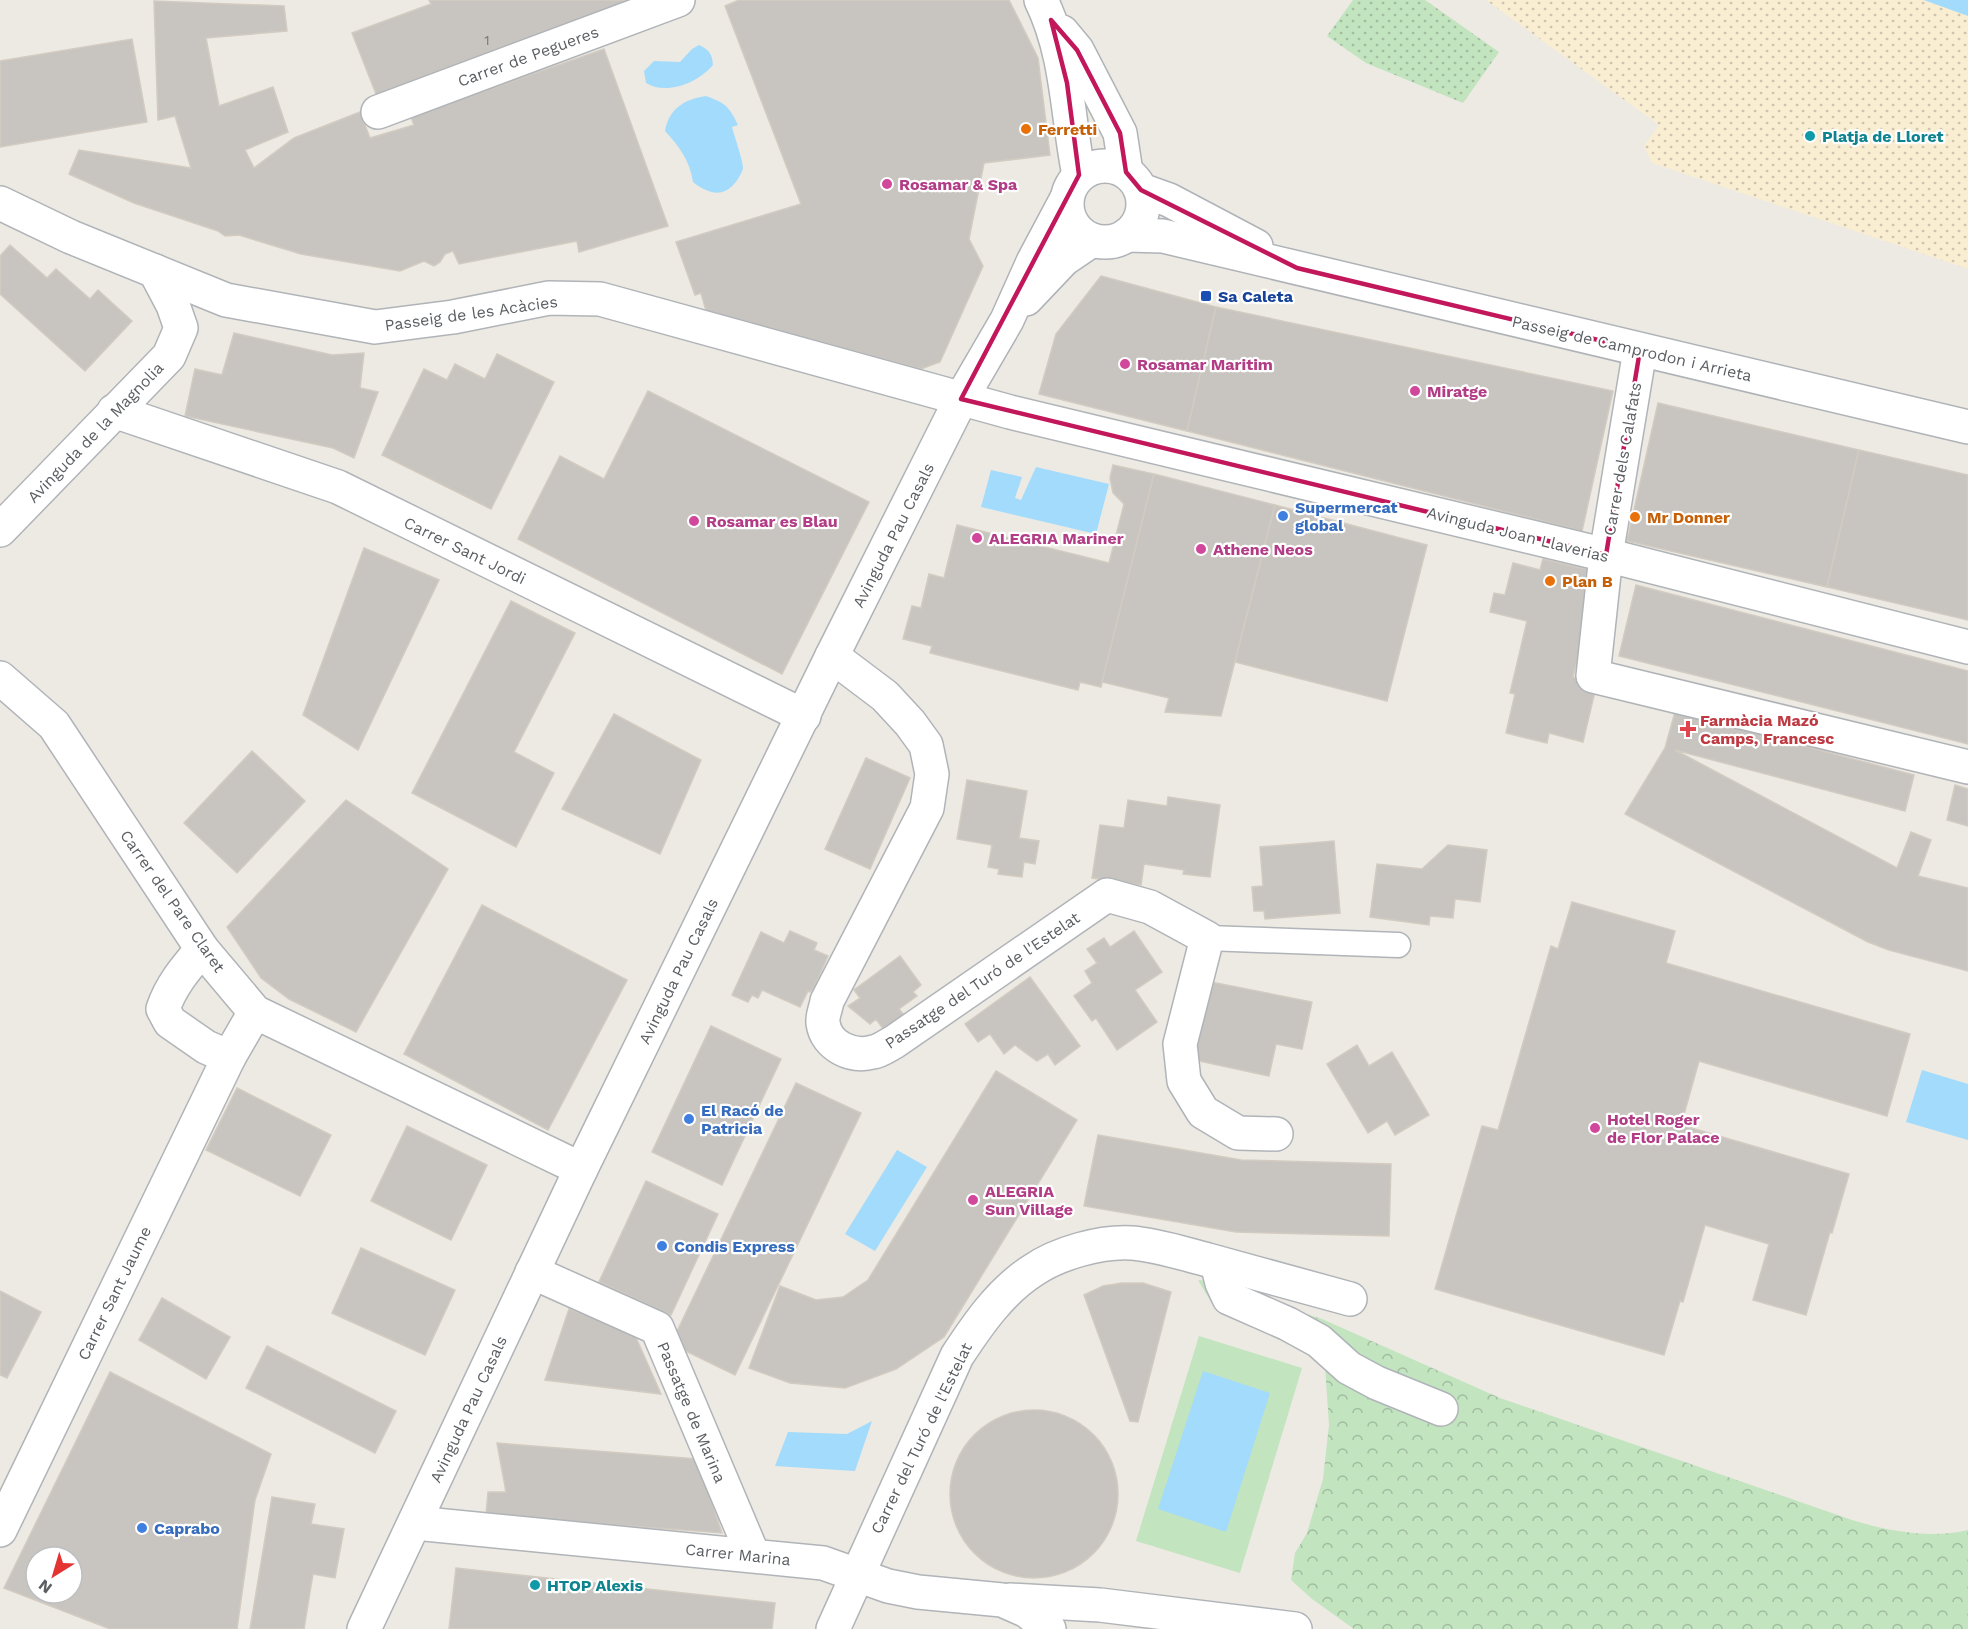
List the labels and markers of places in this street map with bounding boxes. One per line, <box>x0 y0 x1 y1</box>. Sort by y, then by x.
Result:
place label: Ferretti <box>1038 120 1097 139</box>
marker: Ferretti <box>1019 122 1033 136</box>
place label: Platja de Lloret <box>1822 127 1944 146</box>
marker: Platja de Lloret <box>1803 129 1817 143</box>
place label: Rosamar & Spa <box>899 175 1018 194</box>
marker: Rosamar & Spa <box>880 177 894 191</box>
place label: Sa Caleta <box>1218 287 1294 306</box>
marker: Sa Caleta <box>1199 289 1213 303</box>
place label: Rosamar Maritim <box>1137 355 1273 374</box>
marker: Rosamar Maritim <box>1118 357 1132 371</box>
place label: Miratge <box>1427 382 1487 401</box>
marker: Miratge <box>1408 384 1422 398</box>
place label: Supermercat global <box>1295 498 1397 535</box>
place label: Mr Donner <box>1647 508 1730 527</box>
marker: Supermercat global <box>1276 509 1290 523</box>
marker: Mr Donner <box>1628 510 1642 524</box>
place label: Rosamar es Blau <box>706 512 838 531</box>
marker: Rosamar es Blau <box>687 514 701 528</box>
place label: ALEGRIA Mariner <box>989 529 1124 548</box>
marker: ALEGRIA Mariner <box>970 531 984 545</box>
place label: Athene Neos <box>1213 540 1313 559</box>
marker: Athene Neos <box>1194 542 1208 556</box>
place label: Plan B <box>1562 572 1613 591</box>
marker: Plan B <box>1543 574 1557 588</box>
place label: Farmàcia Mazó Camps, Francesc <box>1700 711 1834 748</box>
marker: Farmàcia Mazó Camps, Francesc <box>1681 722 1695 736</box>
place label: El Racó de Patricia <box>701 1101 783 1138</box>
place label: Hotel Roger de Flor Palace <box>1607 1110 1720 1147</box>
marker: El Racó de Patricia <box>682 1112 696 1126</box>
marker: Hotel Roger de Flor Palace <box>1588 1121 1602 1135</box>
place label: ALEGRIA Sun Village <box>985 1182 1073 1219</box>
marker: ALEGRIA Sun Village <box>966 1193 980 1207</box>
place label: Condis Express <box>674 1237 795 1256</box>
marker: Condis Express <box>655 1239 669 1253</box>
place label: Caprabo <box>154 1519 220 1538</box>
marker: Caprabo <box>135 1521 149 1535</box>
place label: HTOP Alexis <box>547 1576 643 1595</box>
marker: HTOP Alexis <box>528 1578 542 1592</box>

